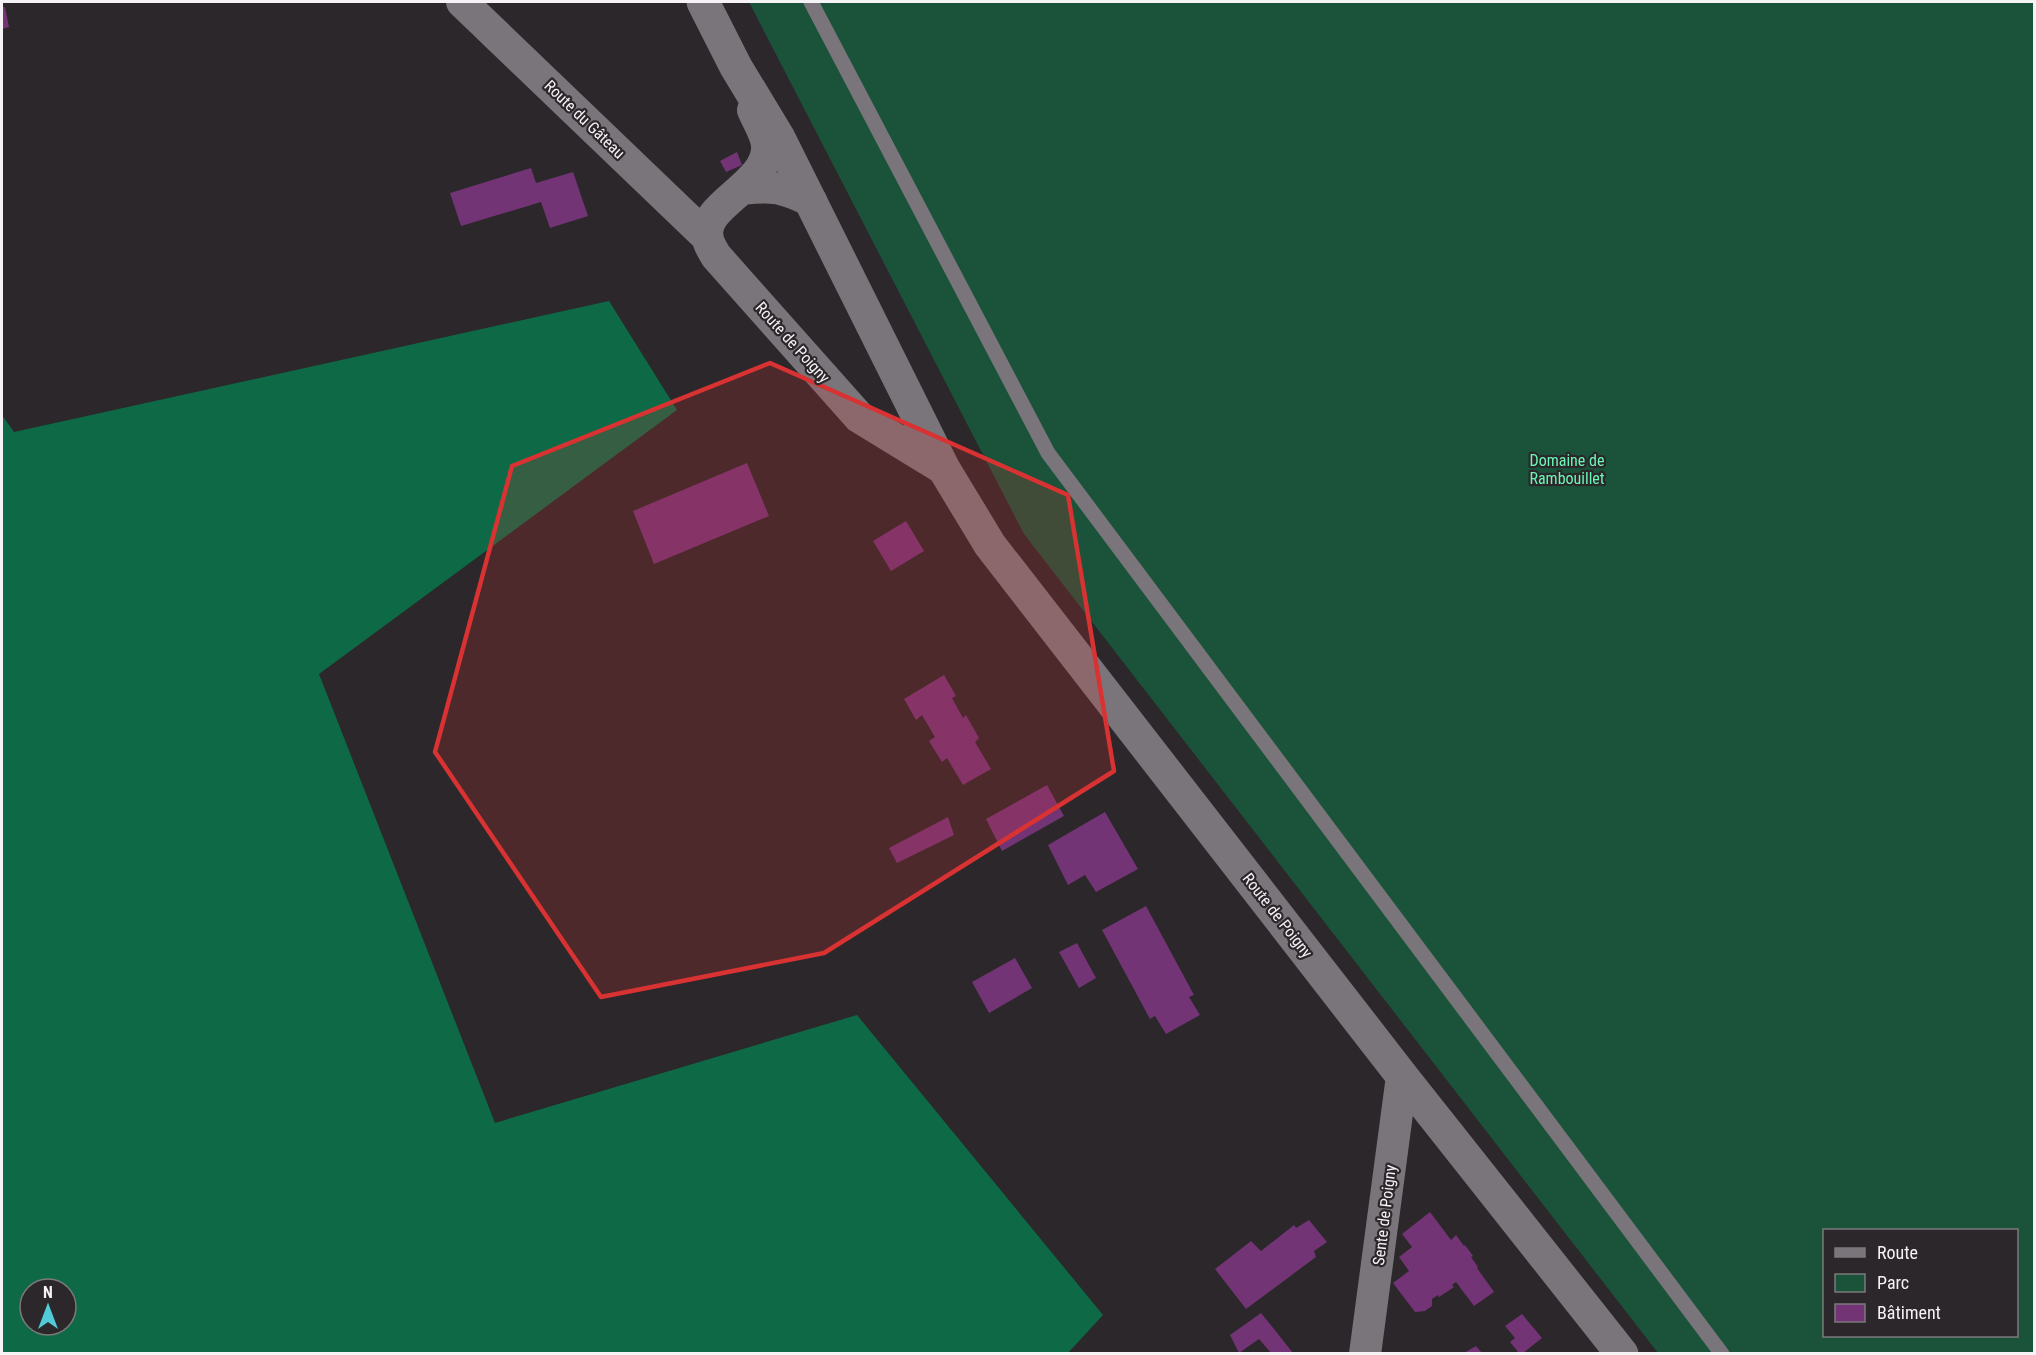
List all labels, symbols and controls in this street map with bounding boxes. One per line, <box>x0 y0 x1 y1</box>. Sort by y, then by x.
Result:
street label: Route du Gâteau <box>541 76 629 162</box>
street label: Route de Poigny <box>751 298 834 387</box>
park label: Domaine de Rambouillet <box>1529 451 1605 488</box>
street label: Route de Poigny <box>1239 869 1317 962</box>
street label: Sente de Poigny <box>1369 1163 1400 1267</box>
legend <box>1823 1229 2018 1337</box>
text: Route <box>1877 1242 1918 1263</box>
text: Parc <box>1877 1272 1909 1293</box>
north arrow <box>18 1277 78 1337</box>
text: N <box>43 1283 53 1302</box>
text: Bâtiment <box>1877 1302 1941 1323</box>

